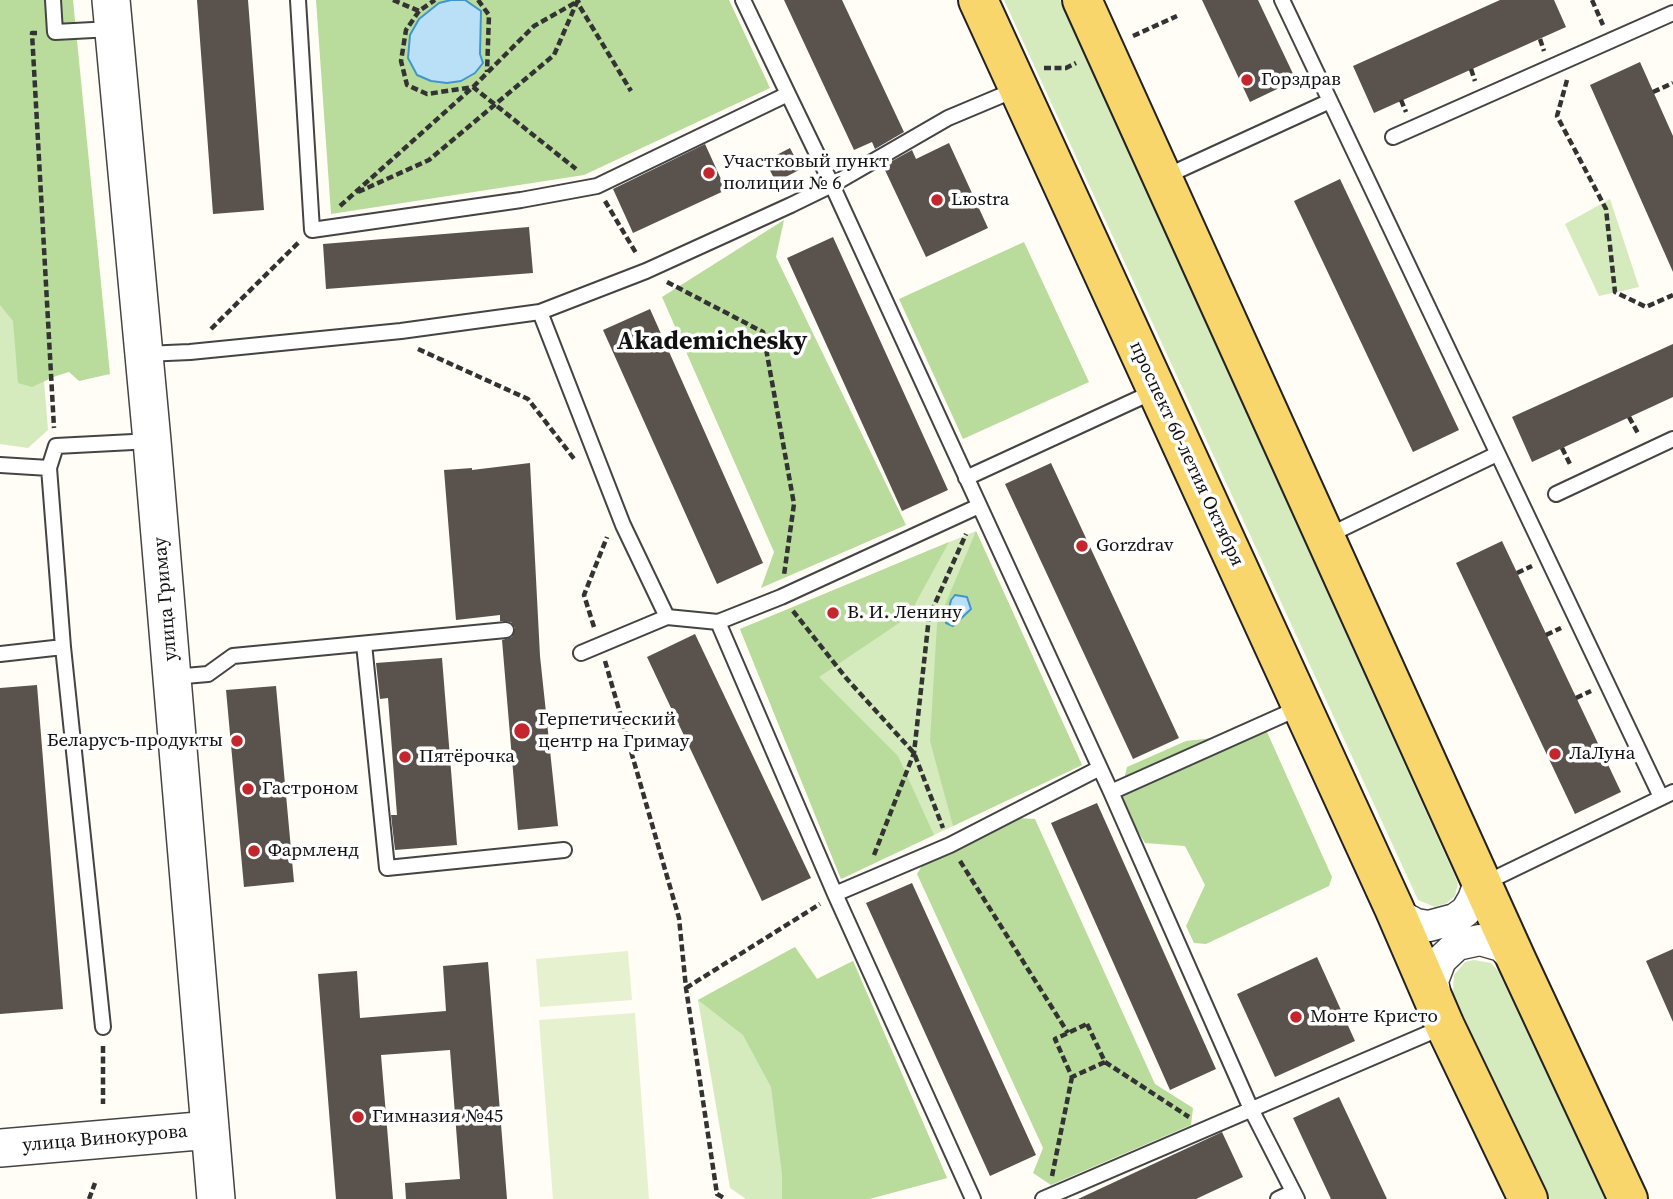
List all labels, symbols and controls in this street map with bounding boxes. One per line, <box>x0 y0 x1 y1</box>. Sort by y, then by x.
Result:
place label: Горздрав <box>1261 69 1341 91</box>
marker: Горздрав <box>1239 72 1255 88</box>
place label: Участковый пункт полиции № 6 <box>723 151 889 195</box>
marker: Участковый пункт полиции № 6 <box>701 165 717 181</box>
place label: Lюstra <box>951 189 1009 211</box>
marker: Lюstra <box>929 192 945 208</box>
district label: Akademichesky <box>617 326 807 358</box>
street label: проспект 60-летия Октября <box>1124 338 1248 570</box>
place label: Gorzdrav <box>1096 535 1174 557</box>
street label: улица Гримау <box>149 536 183 662</box>
marker: Gorzdrav <box>1074 538 1090 554</box>
place label: В. И. Ленину <box>847 602 962 624</box>
marker: В. И. Ленину <box>825 605 841 621</box>
place label: Герпетический центр на Гримау <box>538 709 690 753</box>
marker: Герпетический центр на Гримау <box>512 721 532 741</box>
place label: Беларусъ-продукты <box>47 730 223 752</box>
marker: Беларусъ-продукты <box>229 733 245 749</box>
place label: ЛаЛуна <box>1569 743 1635 765</box>
place label: Пятёрочка <box>419 746 515 768</box>
marker: ЛаЛуна <box>1547 746 1563 762</box>
marker: Пятёрочка <box>397 749 413 765</box>
place label: Гастроном <box>262 778 359 800</box>
marker: Гастроном <box>240 781 256 797</box>
place label: Фармленд <box>268 840 359 862</box>
marker: Фармленд <box>246 843 262 859</box>
place label: Монте Кристо <box>1310 1006 1438 1028</box>
marker: Монте Кристо <box>1288 1009 1304 1025</box>
place label: Гимназия №45 <box>372 1106 503 1128</box>
marker: Гимназия №45 <box>350 1109 366 1125</box>
street label: улица Винокурова <box>22 1120 188 1158</box>

